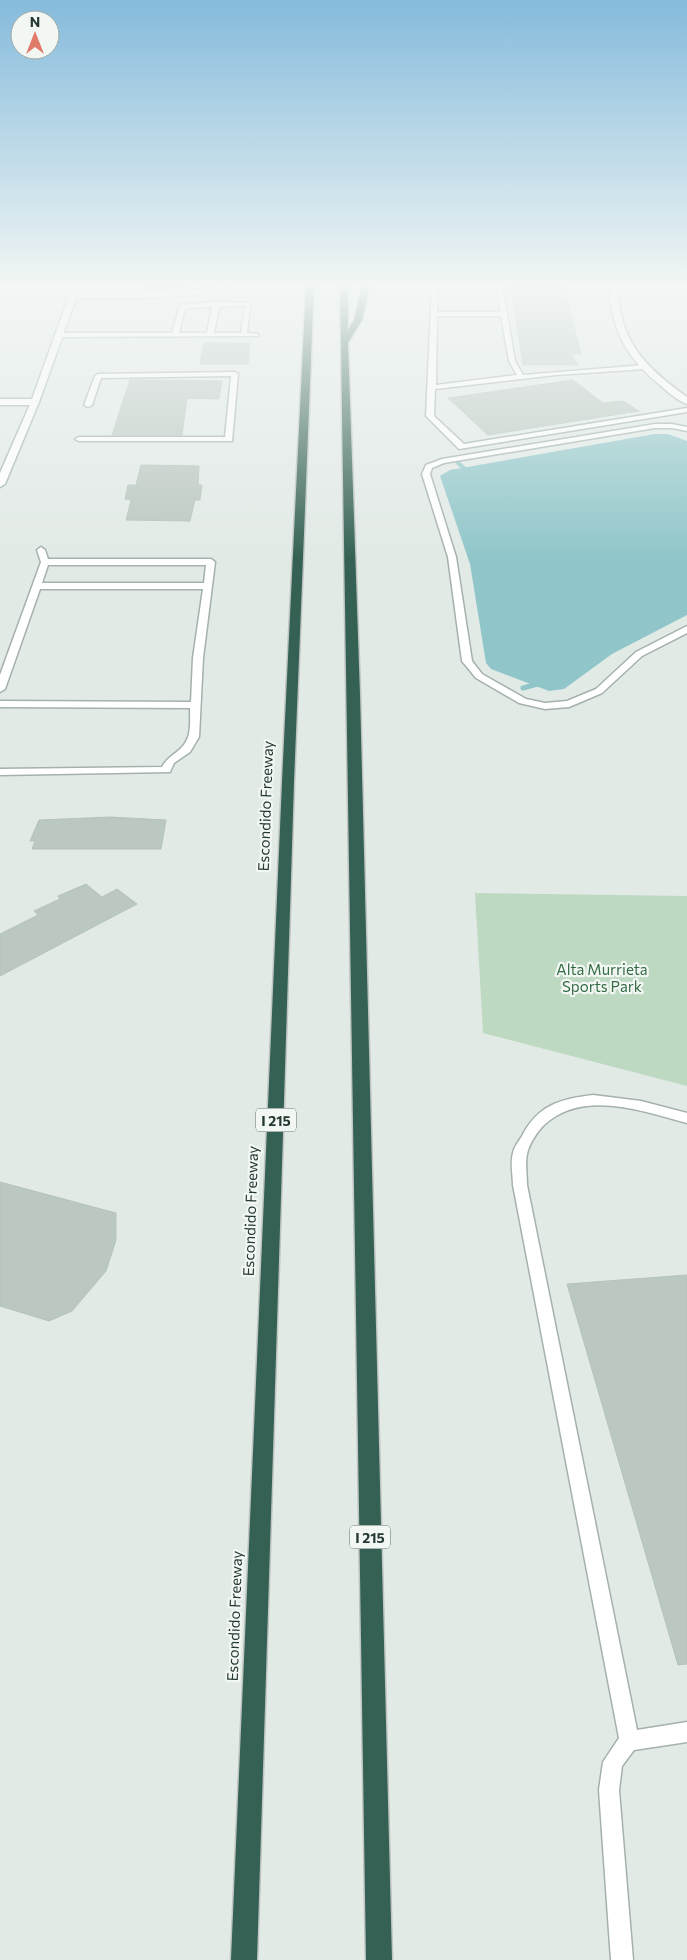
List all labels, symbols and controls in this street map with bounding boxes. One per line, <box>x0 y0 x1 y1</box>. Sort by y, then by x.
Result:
north arrow <box>10 10 60 60</box>
text: N <box>30 13 40 30</box>
street label: Escondido Freeway <box>254 740 276 872</box>
park label: Alta Murrieta Sports Park <box>556 960 648 995</box>
road number: I 215 <box>256 1108 296 1132</box>
street label: Escondido Freeway <box>239 1145 261 1277</box>
road number: I 215 <box>350 1525 390 1548</box>
street label: Escondido Freeway <box>223 1550 245 1682</box>

